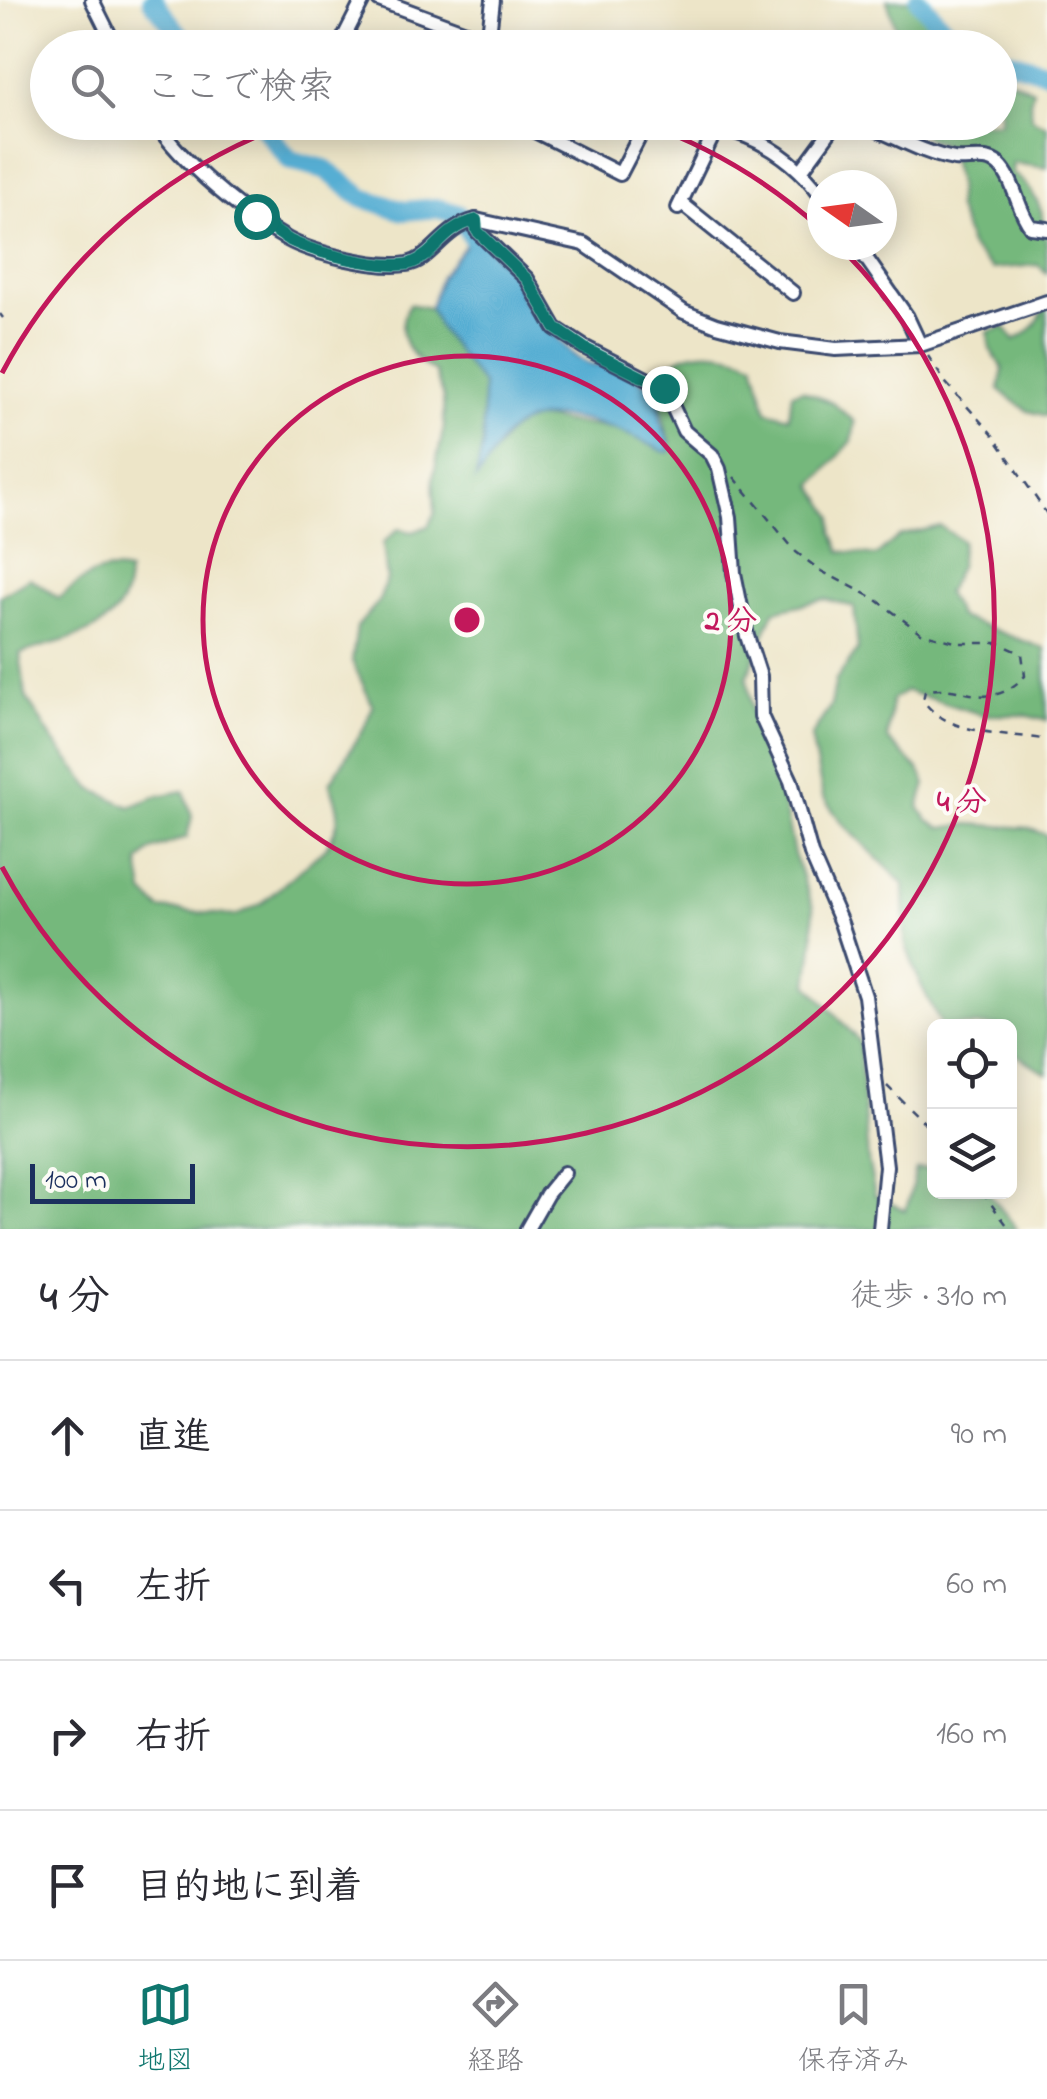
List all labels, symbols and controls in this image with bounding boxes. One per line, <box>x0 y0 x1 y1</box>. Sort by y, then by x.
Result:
search box <box>30 30 1017 140</box>
icon: search <box>65 58 120 113</box>
text: ここで検索 <box>145 61 335 117</box>
north arrow <box>807 170 897 260</box>
route start <box>234 194 280 240</box>
route end <box>642 366 688 412</box>
text: 2 分 <box>704 601 757 645</box>
centre of rings <box>449 602 485 638</box>
text: 4 分 <box>937 782 987 826</box>
map controls <box>927 1019 1017 1199</box>
button: locate <box>927 1019 1017 1109</box>
button: layers <box>927 1109 1017 1199</box>
scale bar <box>30 1159 195 1204</box>
text: 100 m <box>45 1161 107 1202</box>
text: 4 分 <box>40 1268 110 1329</box>
text: 徒歩 · 310 m <box>850 1274 1007 1321</box>
icon: ahead <box>40 1408 95 1463</box>
text: 直進 <box>135 1411 211 1467</box>
text: 90 m <box>951 1412 1007 1459</box>
icon: left <box>40 1558 95 1613</box>
text: 左折 <box>135 1561 211 1617</box>
text: 60 m <box>946 1562 1007 1609</box>
icon: right <box>40 1708 95 1763</box>
text: 右折 <box>135 1711 211 1767</box>
text: 160 m <box>936 1712 1007 1759</box>
icon: arrive <box>40 1858 95 1913</box>
text: 目的地に到着 <box>135 1861 363 1917</box>
tab: 地図 <box>137 1977 193 2083</box>
tab: 経路 <box>467 1977 524 2083</box>
tab: 保存済み <box>798 1977 910 2083</box>

